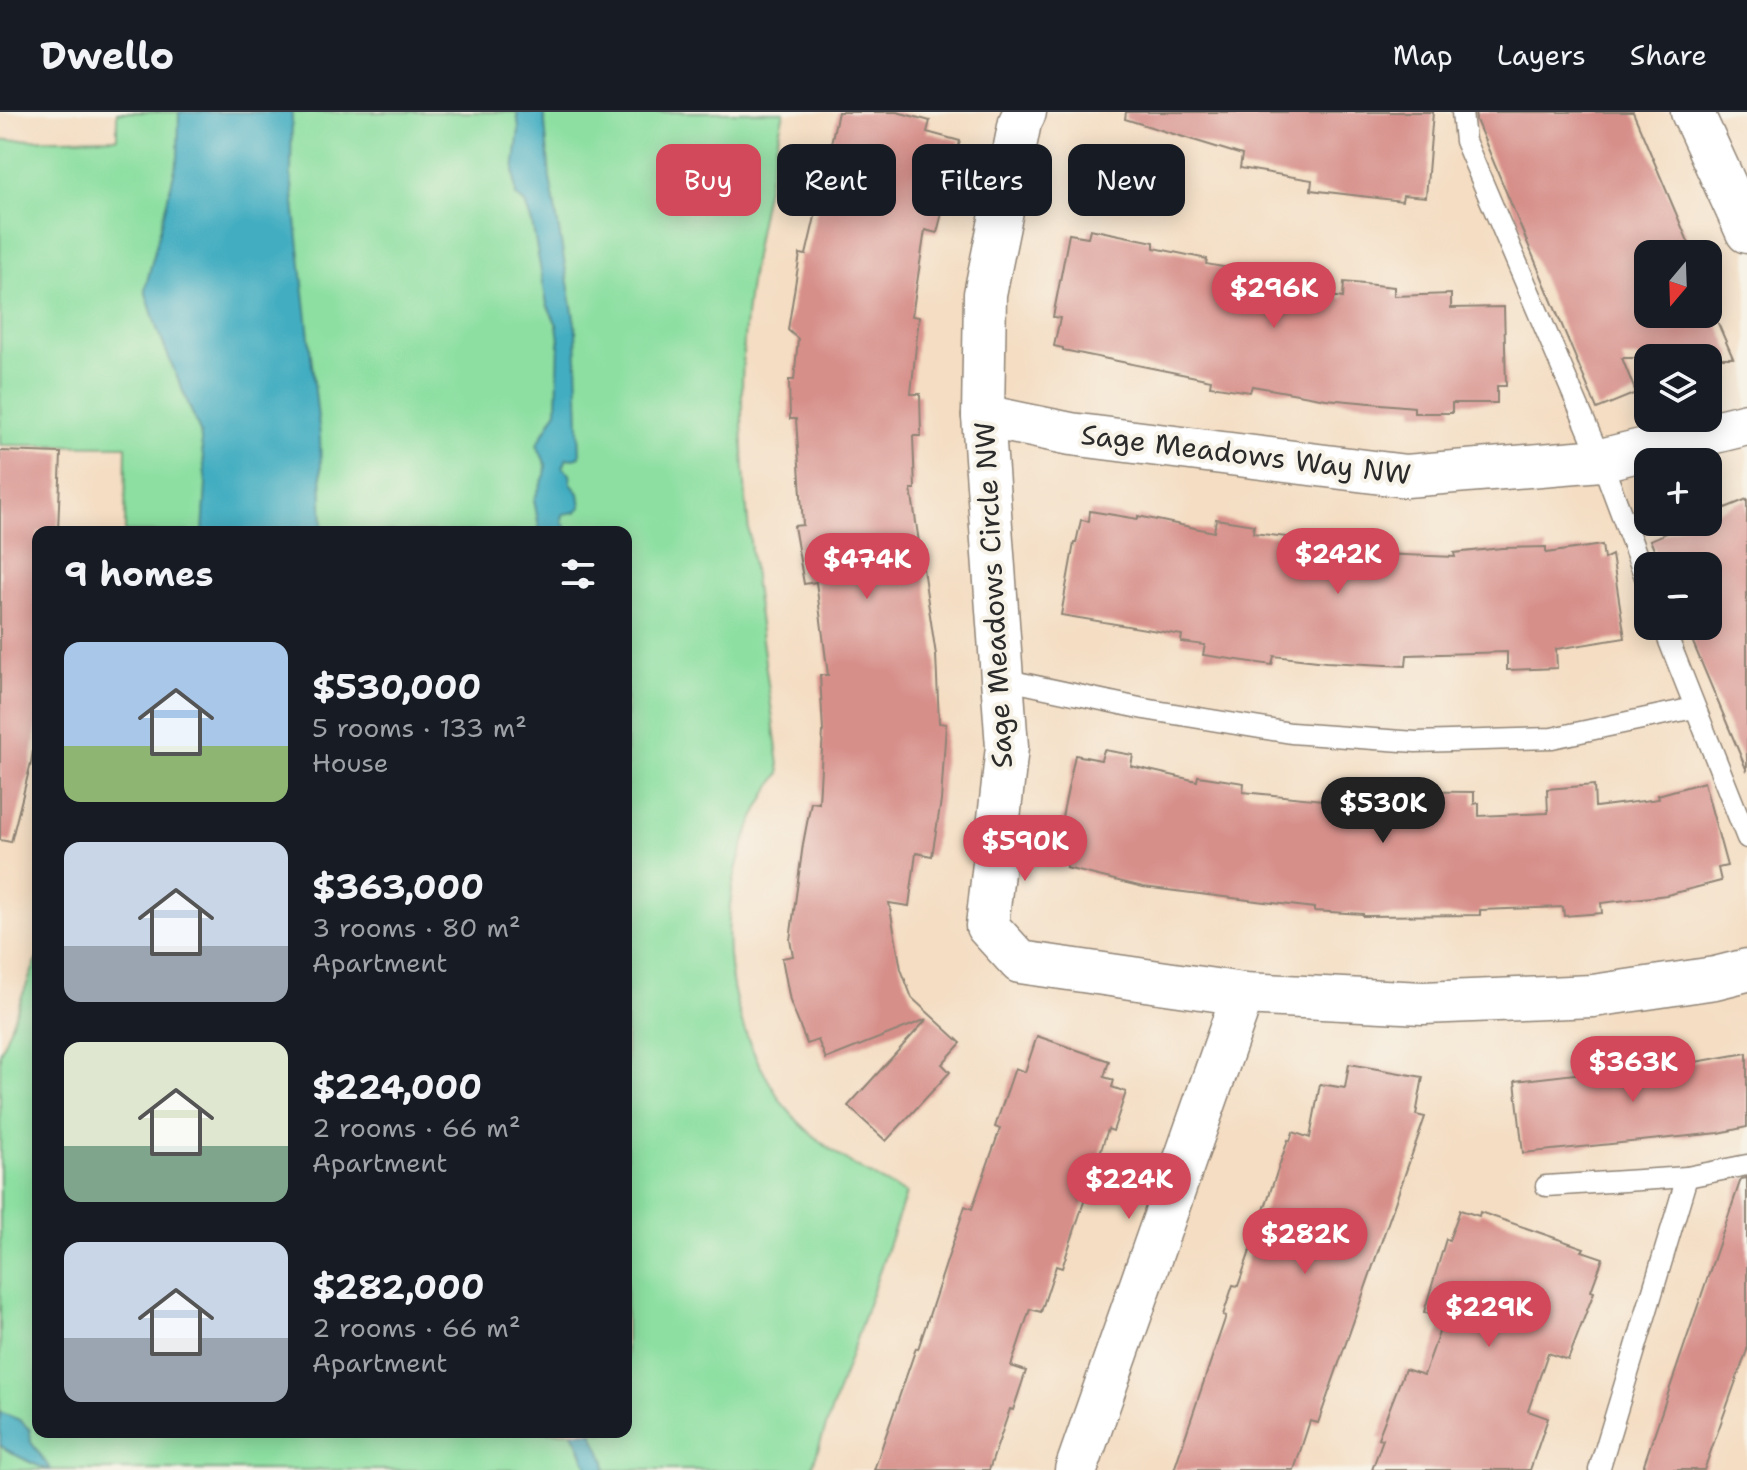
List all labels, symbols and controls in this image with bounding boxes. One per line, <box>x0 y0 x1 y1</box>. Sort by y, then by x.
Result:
text: Dwello <box>40 30 174 81</box>
text: Map <box>1393 36 1453 74</box>
text: Layers <box>1497 36 1586 74</box>
text: Share <box>1630 36 1707 74</box>
chip: Buy <box>656 144 761 216</box>
chip: Rent <box>777 144 896 216</box>
chip: Filters <box>912 144 1052 216</box>
chip: New <box>1068 144 1185 216</box>
north arrow <box>1634 240 1722 328</box>
map controls <box>1634 240 1722 640</box>
pin: $296K <box>1218 262 1330 330</box>
text: $296K <box>1230 270 1318 305</box>
button: layers <box>1634 344 1722 432</box>
street label: Sage Meadows Way NW <box>1079 415 1413 493</box>
street label: Sage Meadows Circle NW <box>965 421 1021 769</box>
button: + <box>1634 448 1722 536</box>
pin: $242K <box>1282 528 1394 596</box>
pin: $474K <box>811 533 923 601</box>
text: $242K <box>1294 536 1382 571</box>
text: $474K <box>823 541 911 576</box>
text: 9 homes <box>64 551 213 597</box>
icon: filters <box>556 552 600 596</box>
button: − <box>1634 552 1722 640</box>
text: $530,000 <box>312 664 481 710</box>
icon: home <box>128 674 224 770</box>
text: 5 rooms · 133 m² <box>312 710 527 745</box>
text: House <box>312 745 388 780</box>
pin: $530K <box>1327 777 1439 845</box>
text: $530K <box>1339 785 1427 820</box>
pin: $590K <box>969 815 1081 883</box>
text: $590K <box>981 823 1069 858</box>
text: $363,000 <box>312 864 484 910</box>
icon: home <box>128 874 224 970</box>
text: 3 rooms · 80 m² <box>312 910 521 945</box>
text: Apartment <box>312 945 448 980</box>
pin: $363K <box>1577 1036 1689 1104</box>
text: $363K <box>1588 1044 1678 1079</box>
text: $224,000 <box>312 1064 482 1110</box>
icon: home <box>128 1074 224 1170</box>
text: 2 rooms · 66 m² <box>312 1110 521 1145</box>
text: Apartment <box>312 1145 448 1180</box>
pin: $224K <box>1073 1153 1185 1221</box>
text: $224K <box>1085 1161 1173 1196</box>
pin: $282K <box>1249 1208 1361 1276</box>
text: $282K <box>1261 1216 1349 1251</box>
text: $282,000 <box>312 1264 485 1310</box>
icon: home <box>128 1274 224 1370</box>
pin: $229K <box>1433 1281 1545 1349</box>
text: $229K <box>1445 1289 1533 1324</box>
text: 2 rooms · 66 m² <box>312 1310 521 1345</box>
text: Apartment <box>312 1345 448 1380</box>

